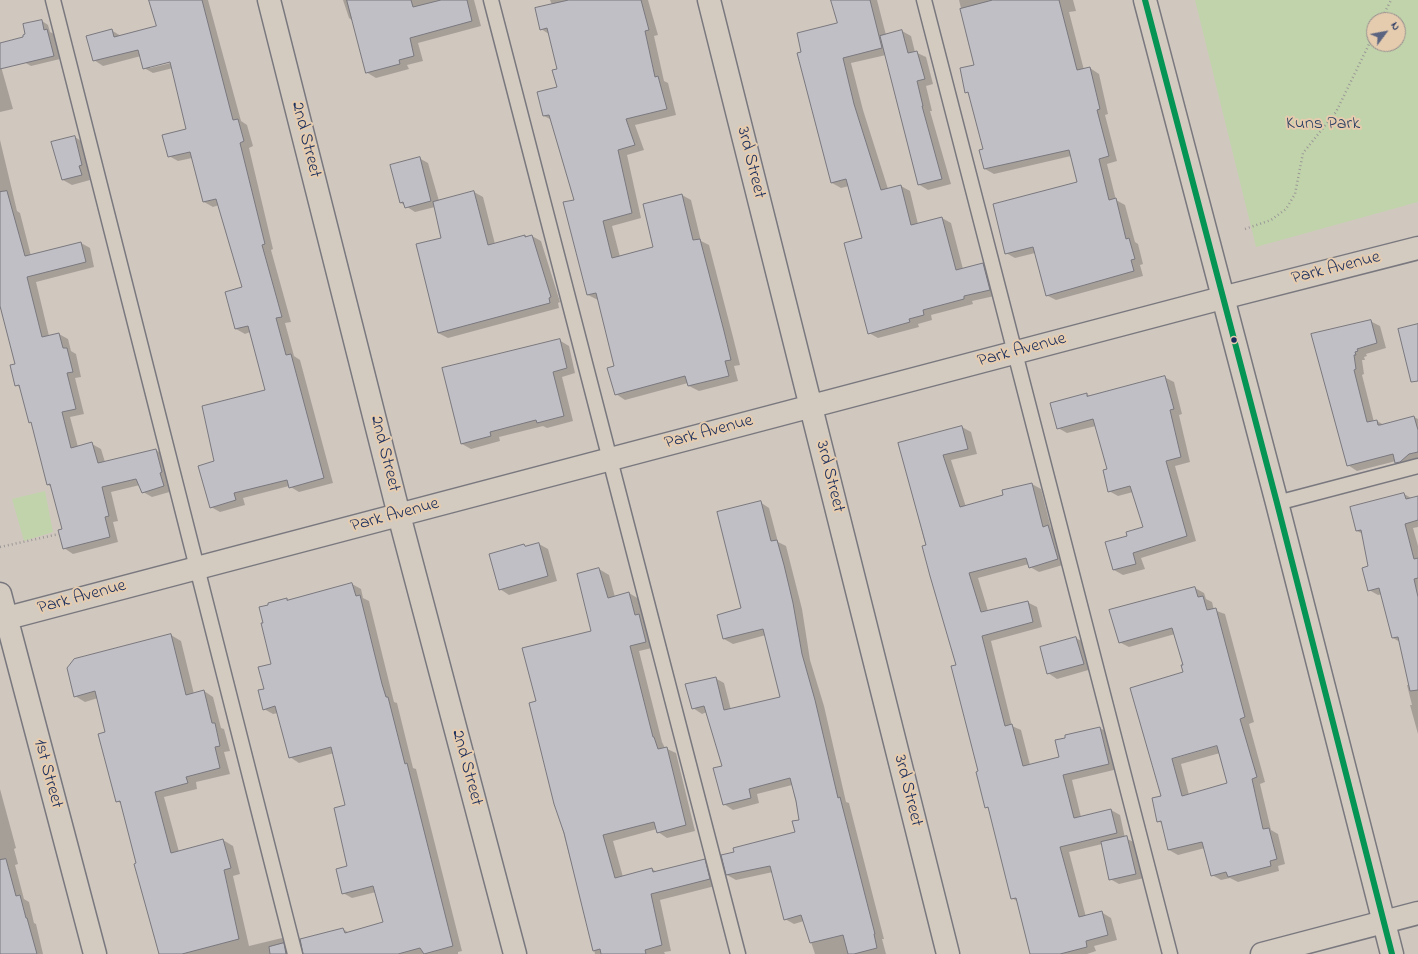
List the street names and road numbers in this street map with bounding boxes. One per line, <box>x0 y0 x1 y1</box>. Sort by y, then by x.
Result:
street label: 2nd Street <box>285 100 325 180</box>
street label: 3rd Street <box>731 125 769 201</box>
street label: Park Avenue <box>1289 248 1383 290</box>
street label: Park Avenue <box>975 329 1069 373</box>
street label: Park Avenue <box>662 411 756 455</box>
street label: 2nd Street <box>364 414 404 494</box>
street label: 3rd Street <box>810 439 848 515</box>
street label: Park Avenue <box>348 494 442 538</box>
street label: Park Avenue <box>35 576 129 620</box>
street label: 2nd Street <box>446 728 486 808</box>
street label: 1st Street <box>27 737 67 811</box>
street label: 3rd Street <box>888 753 926 829</box>

